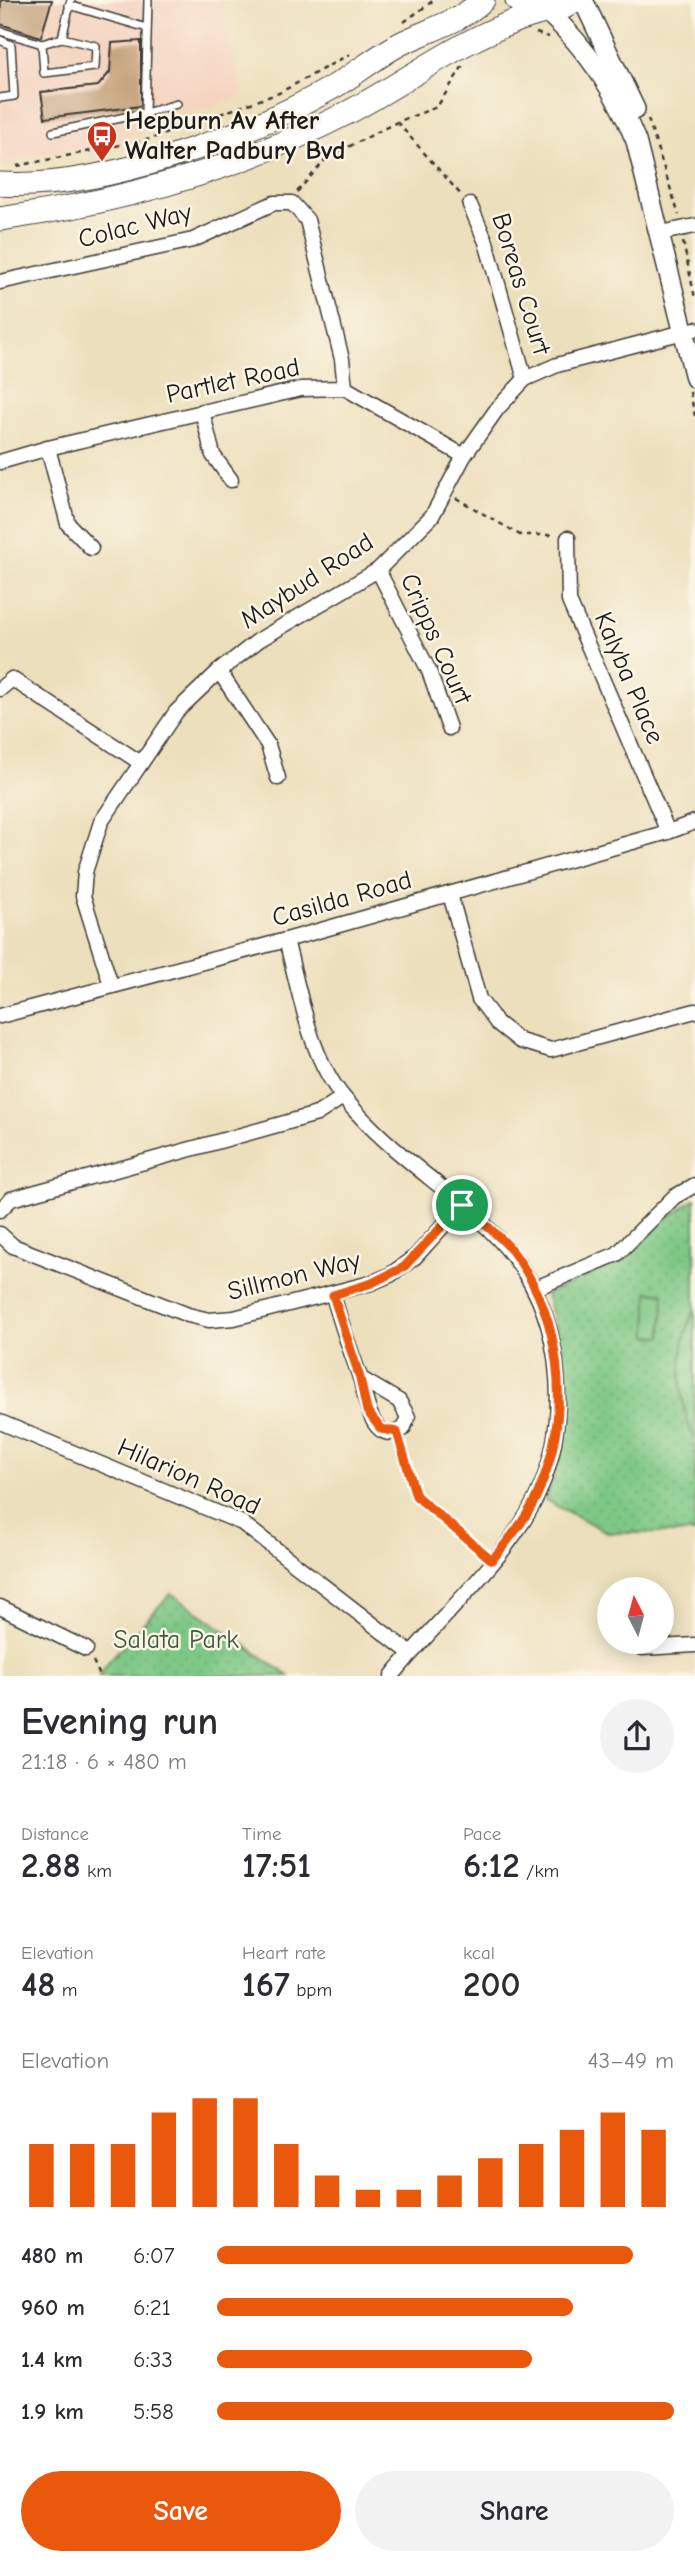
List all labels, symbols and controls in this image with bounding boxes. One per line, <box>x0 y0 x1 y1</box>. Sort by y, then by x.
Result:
place label: Hepburn Av After Walter Padbury Bvd <box>125 106 345 166</box>
bus stop icon: Hepburn Av After Walter Padbury Bvd <box>85 119 119 163</box>
street label: Colac Way <box>75 197 195 255</box>
street label: Boreas Court <box>485 210 557 360</box>
street label: Partlet Road <box>164 352 302 410</box>
street label: Maybud Road <box>235 527 379 635</box>
street label: Cripps Court <box>394 569 479 710</box>
street label: Kalyba Place <box>588 607 670 749</box>
street label: Casilda Road <box>269 865 415 933</box>
pin <box>432 1175 492 1235</box>
icon: arrive <box>443 1186 481 1224</box>
street label: Sillmon Way <box>224 1245 364 1307</box>
street label: Hilarion Road <box>113 1432 265 1522</box>
north arrow <box>597 1577 674 1654</box>
map controls <box>597 1577 674 1654</box>
park label: Salata Park <box>113 1625 239 1655</box>
button: share <box>600 1699 674 1773</box>
text: Evening run <box>21 1700 218 1744</box>
text: 21:18 · 6 × 480 m <box>21 1748 187 1775</box>
text: Distance <box>21 1823 89 1845</box>
text: Time <box>242 1823 281 1845</box>
text: Pace <box>463 1823 501 1845</box>
text: 2.88 <box>21 1845 81 1886</box>
text: 17:51 <box>242 1845 311 1886</box>
text: 6:12 <box>463 1845 520 1886</box>
text: km <box>81 1860 112 1882</box>
text: /km <box>520 1860 559 1882</box>
text: Elevation <box>21 1942 94 1964</box>
text: Heart rate <box>242 1942 326 1964</box>
text: kcal <box>463 1942 495 1964</box>
text: 48 <box>21 1964 55 2005</box>
text: 167 <box>242 1964 290 2005</box>
text: 200 <box>463 1964 520 2005</box>
text: m <box>55 1979 77 2001</box>
text: bpm <box>290 1979 332 2001</box>
text: Elevation <box>21 2047 109 2074</box>
text: 43–49 m <box>587 2047 674 2074</box>
text: 480 m <box>21 2242 83 2269</box>
text: 6:07 <box>133 2242 175 2269</box>
text: 960 m <box>21 2294 85 2321</box>
text: 6:21 <box>133 2294 171 2321</box>
text: 1.4 km <box>21 2346 83 2373</box>
text: 6:33 <box>133 2346 173 2373</box>
text: 1.9 km <box>21 2398 84 2425</box>
text: 5:58 <box>133 2398 174 2425</box>
button: Save <box>21 2471 341 2551</box>
button: Share <box>355 2471 674 2551</box>

